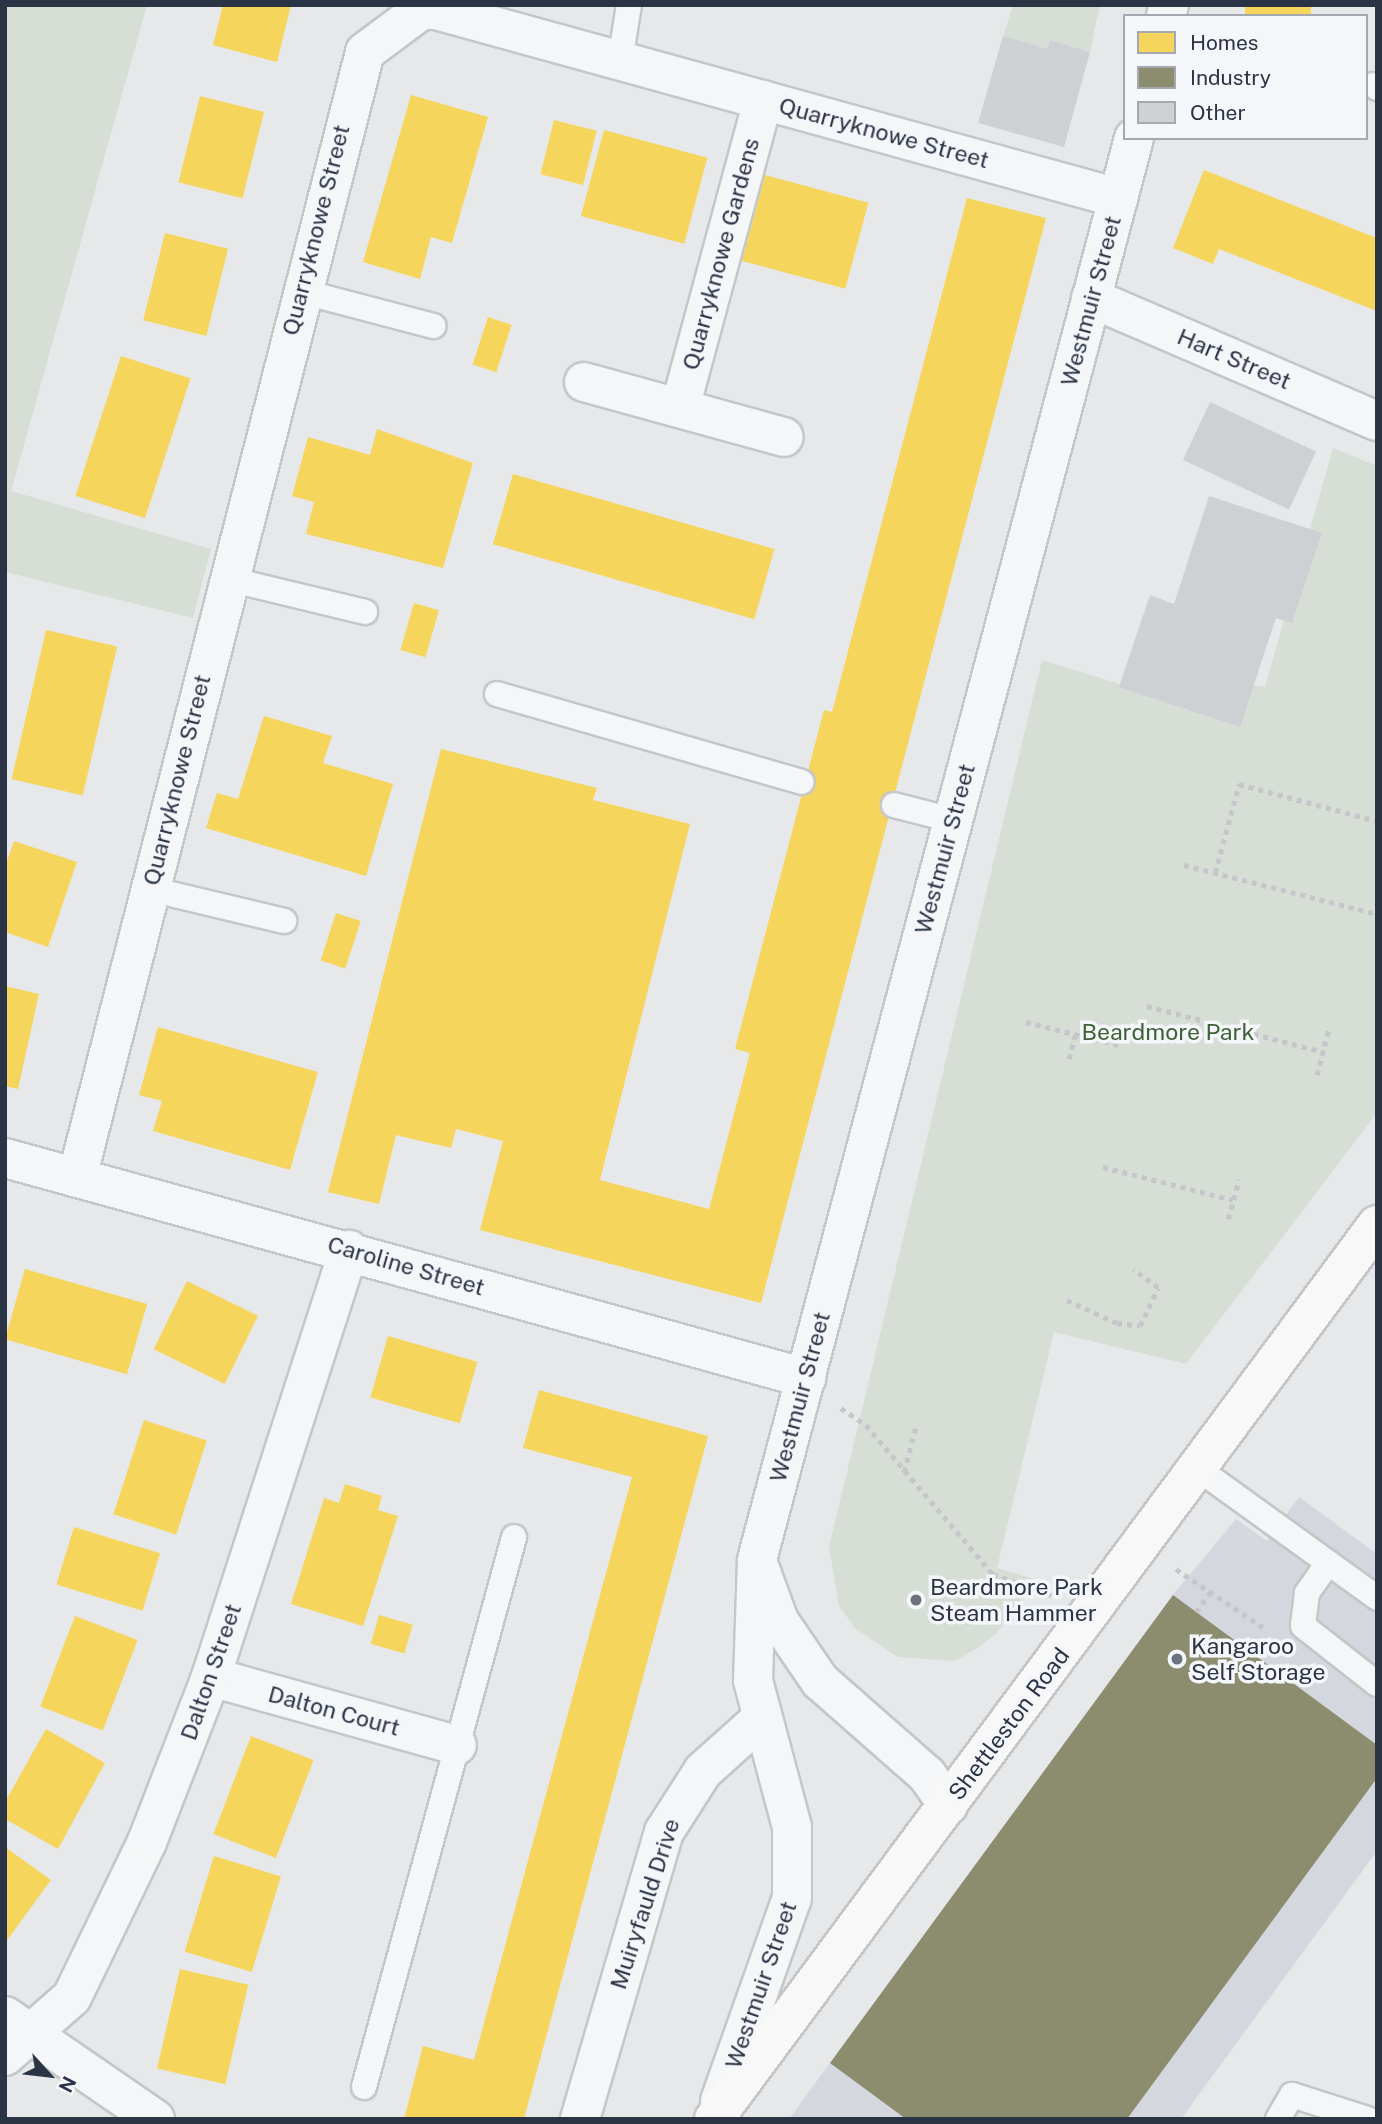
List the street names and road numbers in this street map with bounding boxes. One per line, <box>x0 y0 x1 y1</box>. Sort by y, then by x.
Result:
street label: Quarryknowe Street <box>776 92 992 174</box>
street label: Quarryknowe Street <box>276 122 356 338</box>
street label: Quarryknowe Gardens <box>677 135 765 373</box>
street label: Westmuir Street <box>1055 213 1127 389</box>
street label: Hart Street <box>1173 323 1295 395</box>
street label: Quarryknowe Street <box>137 672 217 888</box>
street label: Westmuir Street <box>909 761 981 937</box>
street label: Caroline Street <box>324 1230 488 1302</box>
street label: Westmuir Street <box>764 1309 836 1485</box>
street label: Dalton Street <box>175 1600 247 1744</box>
street label: Shettleston Road <box>943 1642 1075 1806</box>
street label: Dalton Court <box>265 1680 403 1742</box>
street label: Muiryfauld Drive <box>604 1815 686 1993</box>
street label: Westmuir Street <box>719 1898 803 2072</box>

